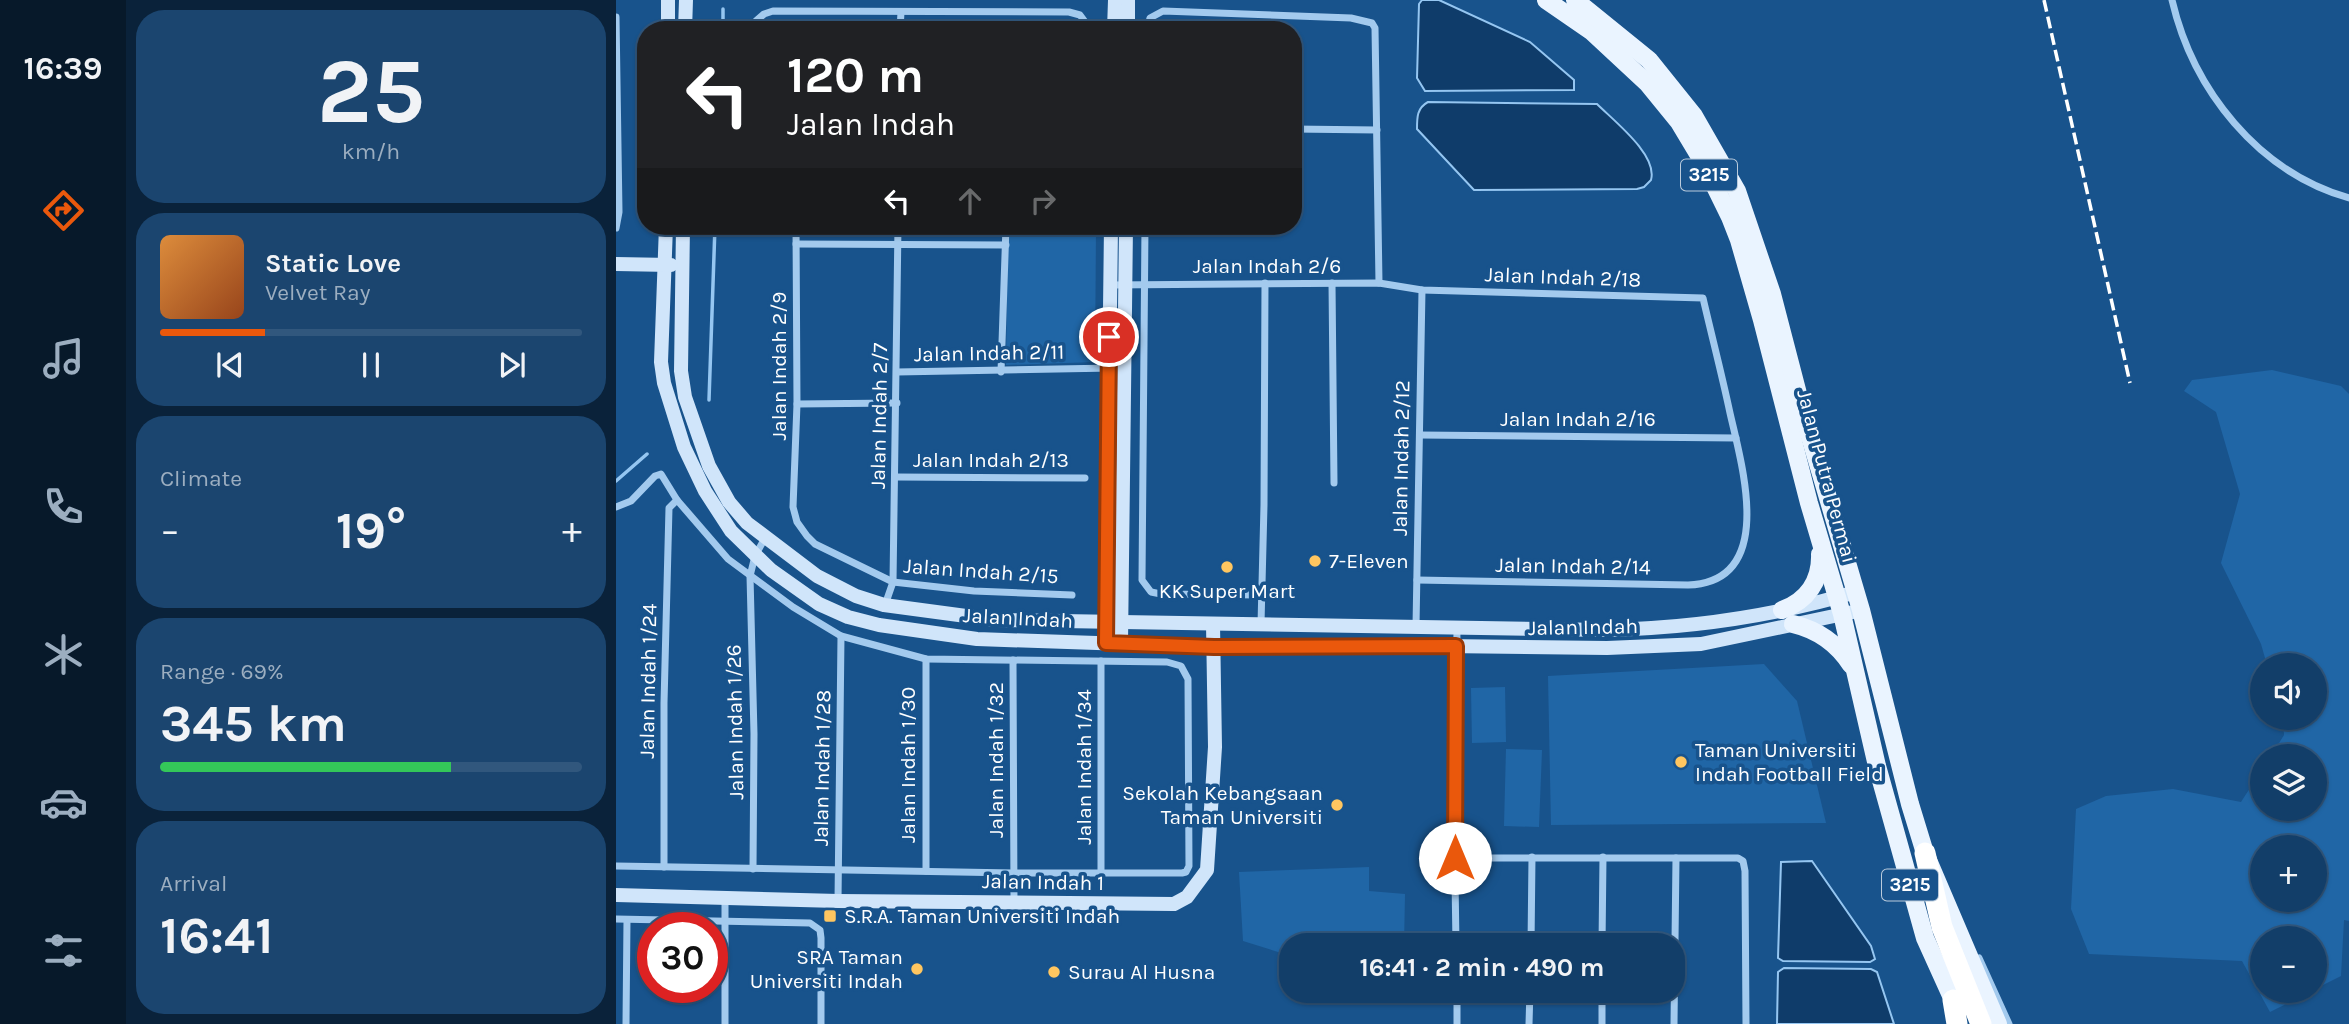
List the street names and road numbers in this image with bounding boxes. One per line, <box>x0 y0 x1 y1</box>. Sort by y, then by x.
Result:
road number: 3215 <box>1681 160 1737 190</box>
street label: Jalan Indah 2/6 <box>1193 254 1341 278</box>
street label: Jalan Indah 2/18 <box>1484 262 1642 292</box>
street label: Jalan Indah 2/9 <box>767 292 791 440</box>
street label: Jalan Indah 2/11 <box>914 340 1064 366</box>
street label: Jalan Indah 2/7 <box>866 342 892 489</box>
street label: Jalan Indah 2/12 <box>1388 380 1414 536</box>
street label: Jalan Putra Permai <box>1792 386 1862 566</box>
street label: Jalan Indah 2/16 <box>1500 407 1656 431</box>
street label: Jalan Indah 2/13 <box>913 448 1069 472</box>
street label: Jalan Indah 2/14 <box>1495 553 1651 579</box>
street label: Jalan Indah 2/15 <box>903 554 1059 588</box>
street label: Jalan Indah 1/24 <box>635 603 661 759</box>
street label: Jalan Indah <box>962 603 1074 633</box>
street label: Jalan Indah <box>1528 614 1638 640</box>
street label: Jalan Indah 1/26 <box>722 644 748 800</box>
street label: Jalan Indah 1/32 <box>984 682 1008 838</box>
street label: Jalan Indah 1/30 <box>896 687 920 843</box>
street label: Jalan Indah 1/34 <box>1072 689 1096 845</box>
street label: Jalan Indah 1/28 <box>809 690 835 846</box>
street label: Jalan Indah 1 <box>982 869 1104 895</box>
road number: 3215 <box>1882 870 1938 900</box>

